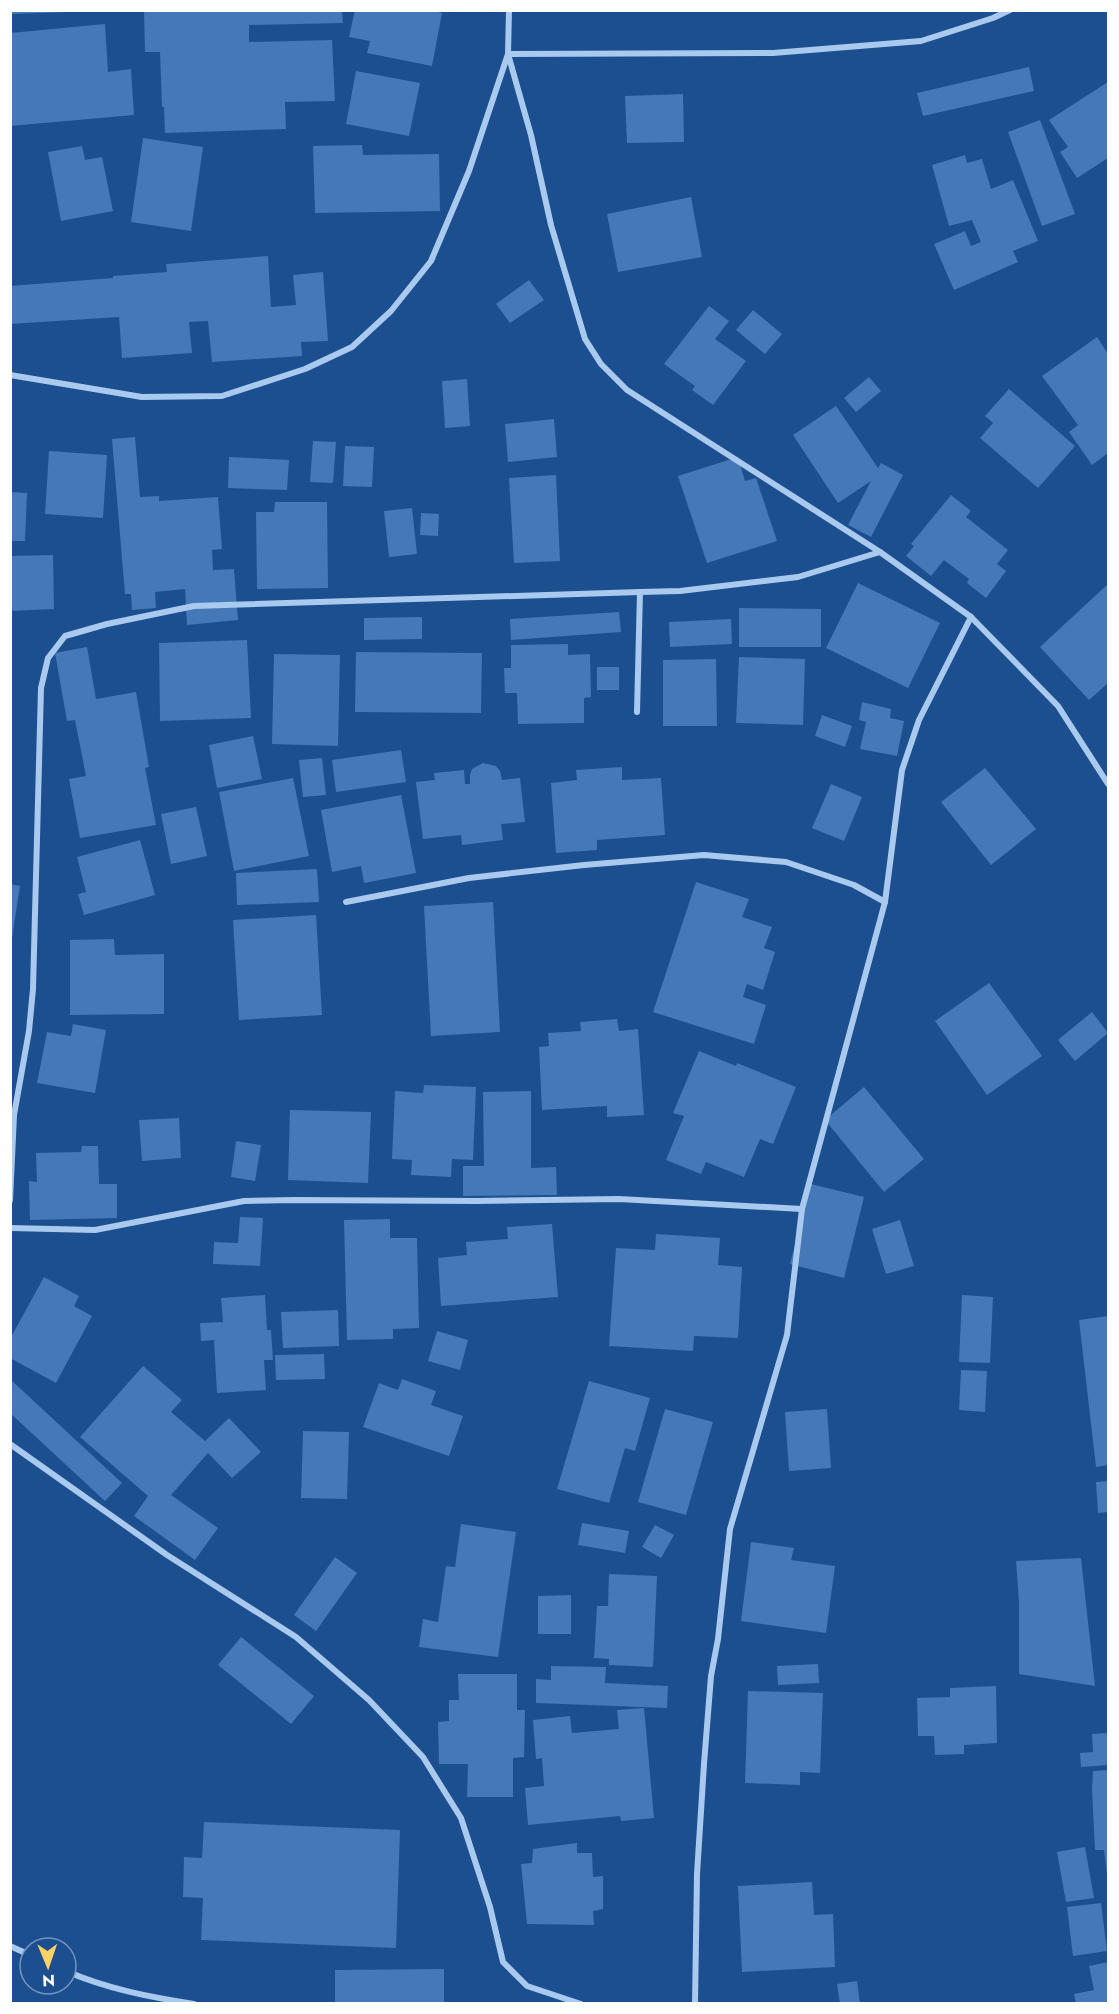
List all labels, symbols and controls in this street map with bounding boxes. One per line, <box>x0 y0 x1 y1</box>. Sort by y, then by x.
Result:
north arrow <box>18 1936 78 1996</box>
text: N <box>42 1969 55 1992</box>

